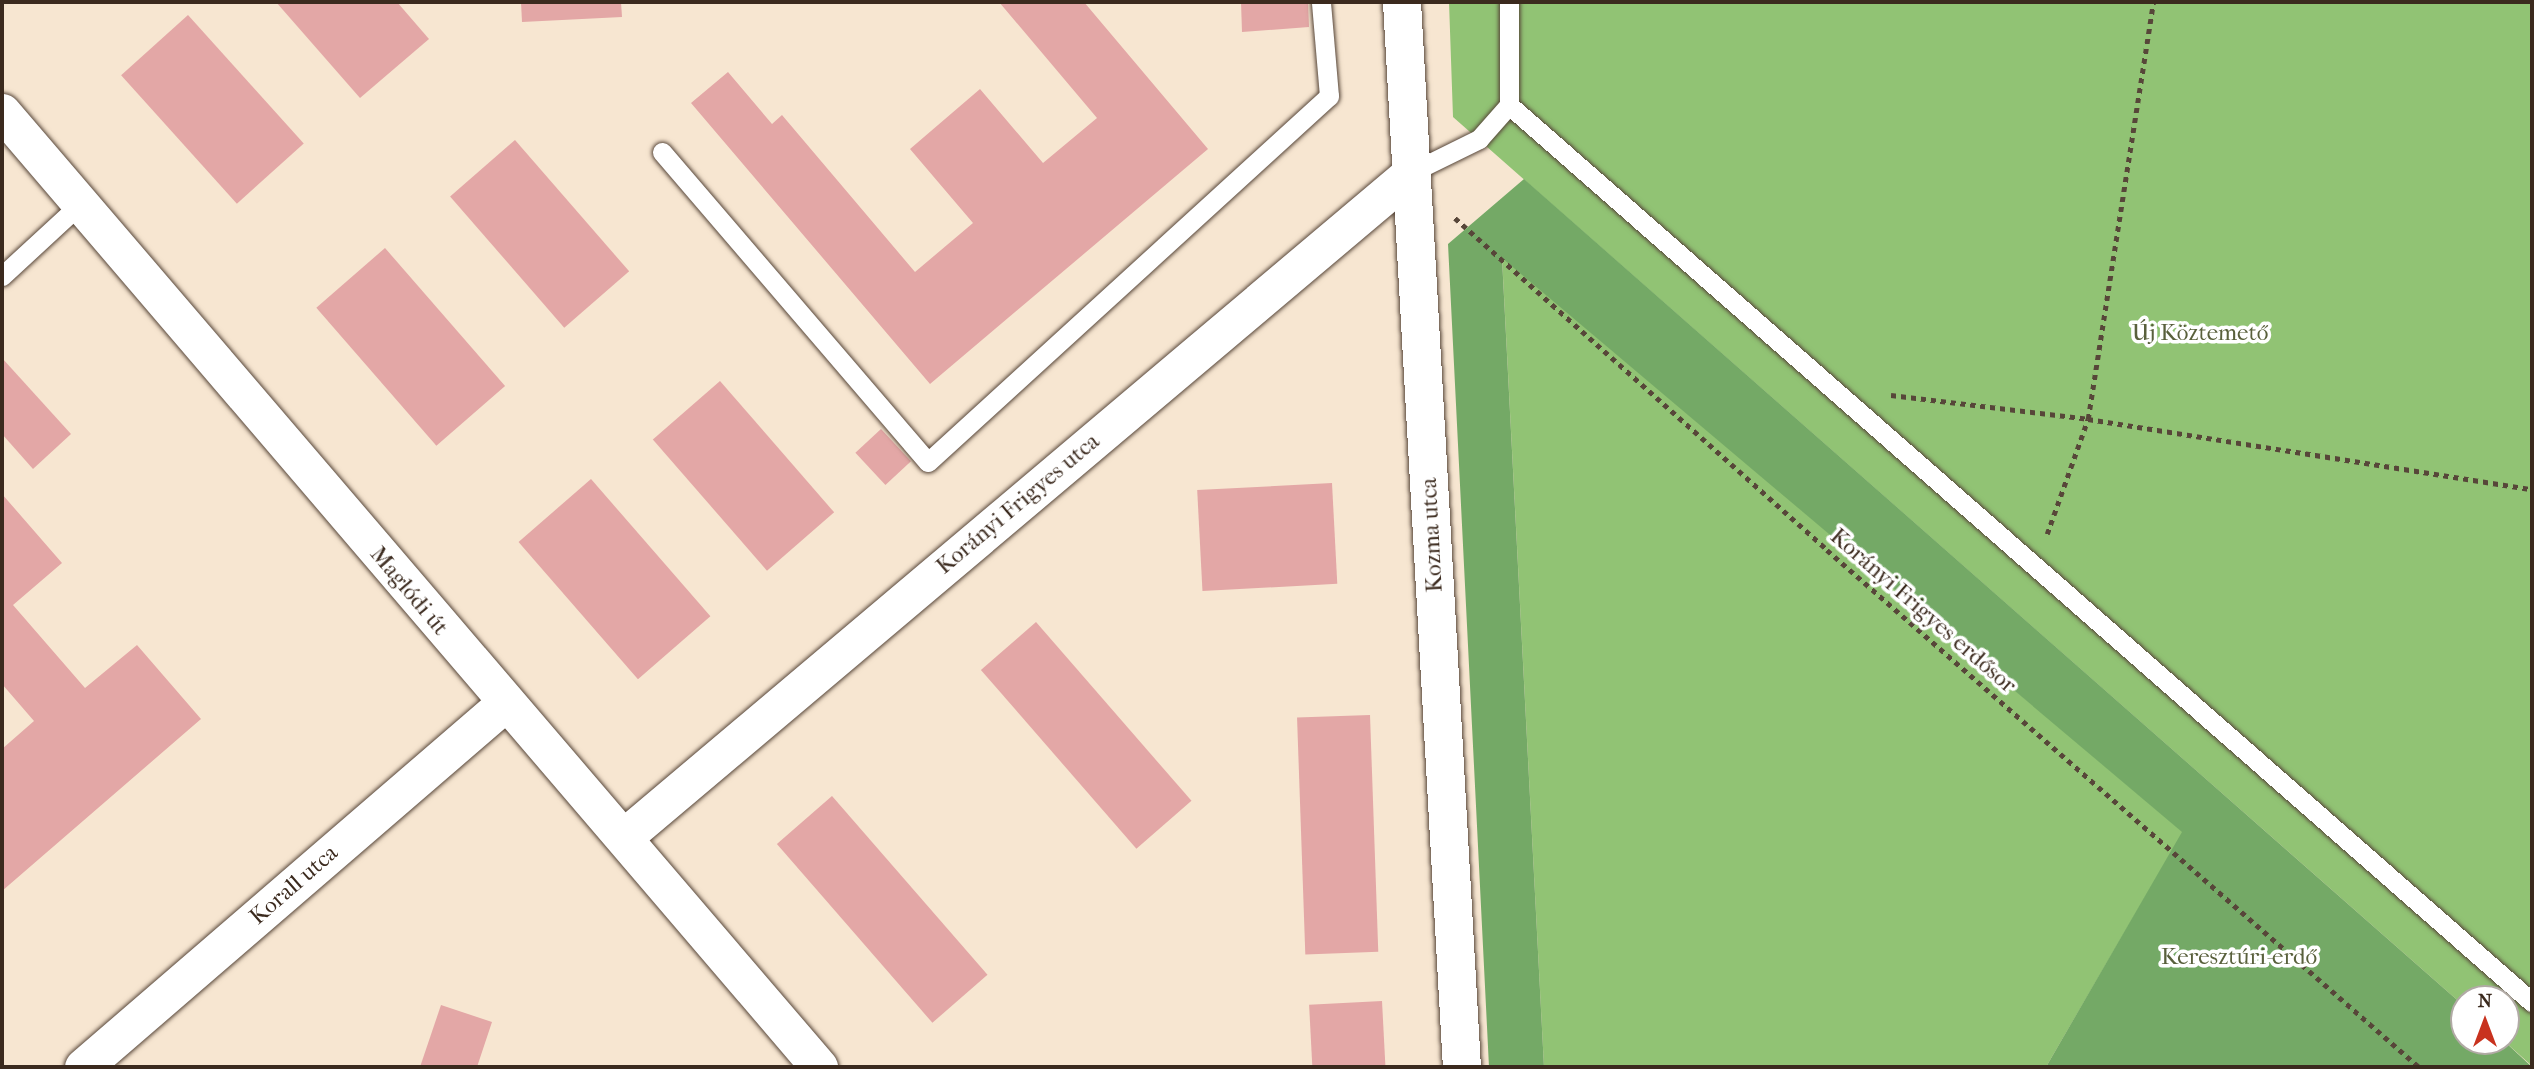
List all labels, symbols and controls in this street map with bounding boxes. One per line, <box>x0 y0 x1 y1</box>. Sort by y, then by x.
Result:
park label: Új Köztemető <box>2132 319 2268 347</box>
street label: Korányi Frigyes utca <box>931 428 1105 580</box>
street label: Kozma utca <box>1415 477 1449 593</box>
street label: Korányi Frigyes erdősor <box>1824 523 2022 699</box>
street label: Maglódi út <box>364 541 454 641</box>
street label: Korall utca <box>244 839 344 931</box>
park label: Keresztúri-erdő <box>2161 943 2317 971</box>
north arrow <box>2450 985 2520 1055</box>
text: N <box>2478 990 2492 1012</box>

